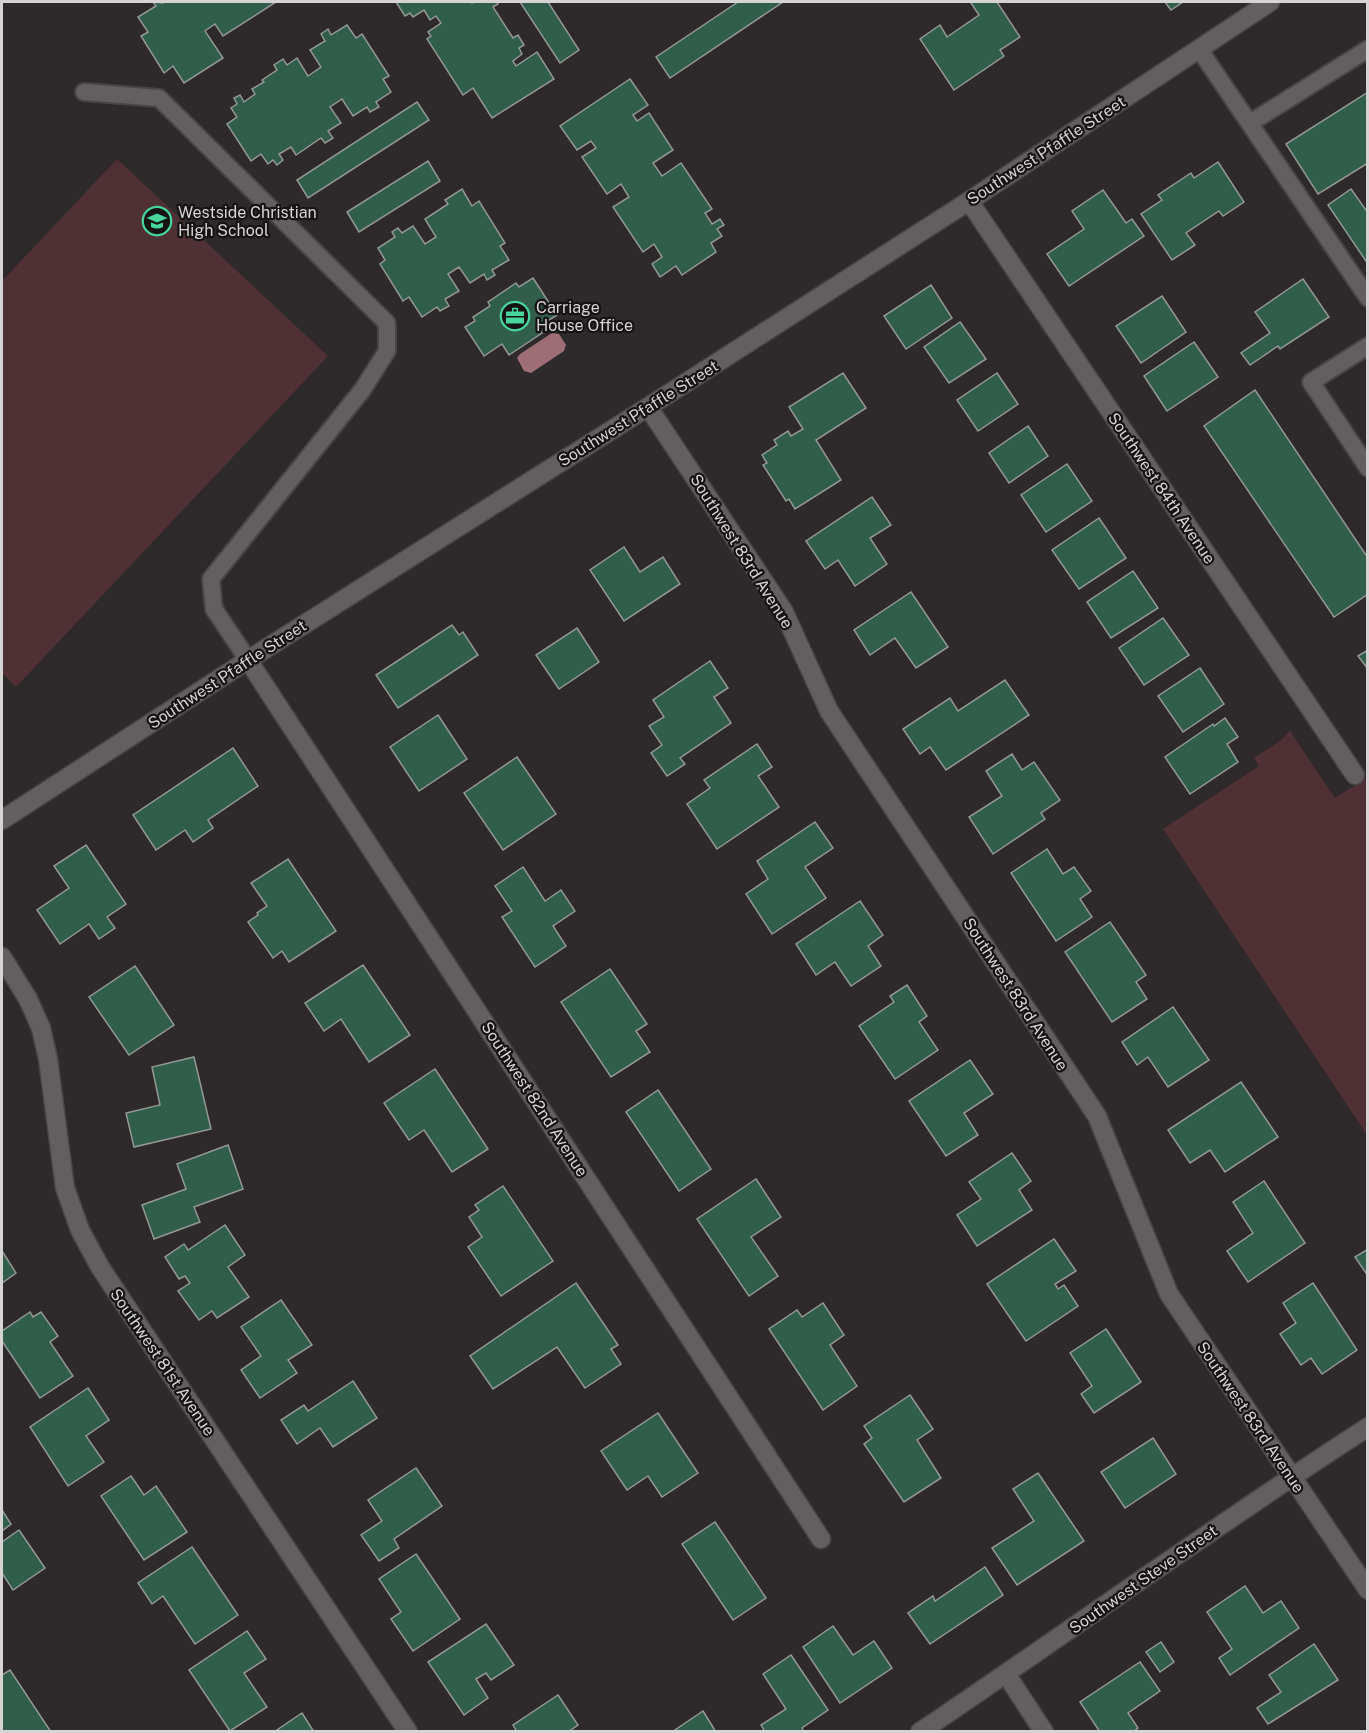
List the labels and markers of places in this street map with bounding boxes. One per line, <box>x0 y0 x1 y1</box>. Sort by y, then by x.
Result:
place label: Westside Christian High School <box>178 203 317 240</box>
school or university icon: Westside Christian High School <box>141 205 173 237</box>
place label: Carriage House Office <box>536 298 633 335</box>
office icon: Carriage House Office <box>499 300 531 332</box>

